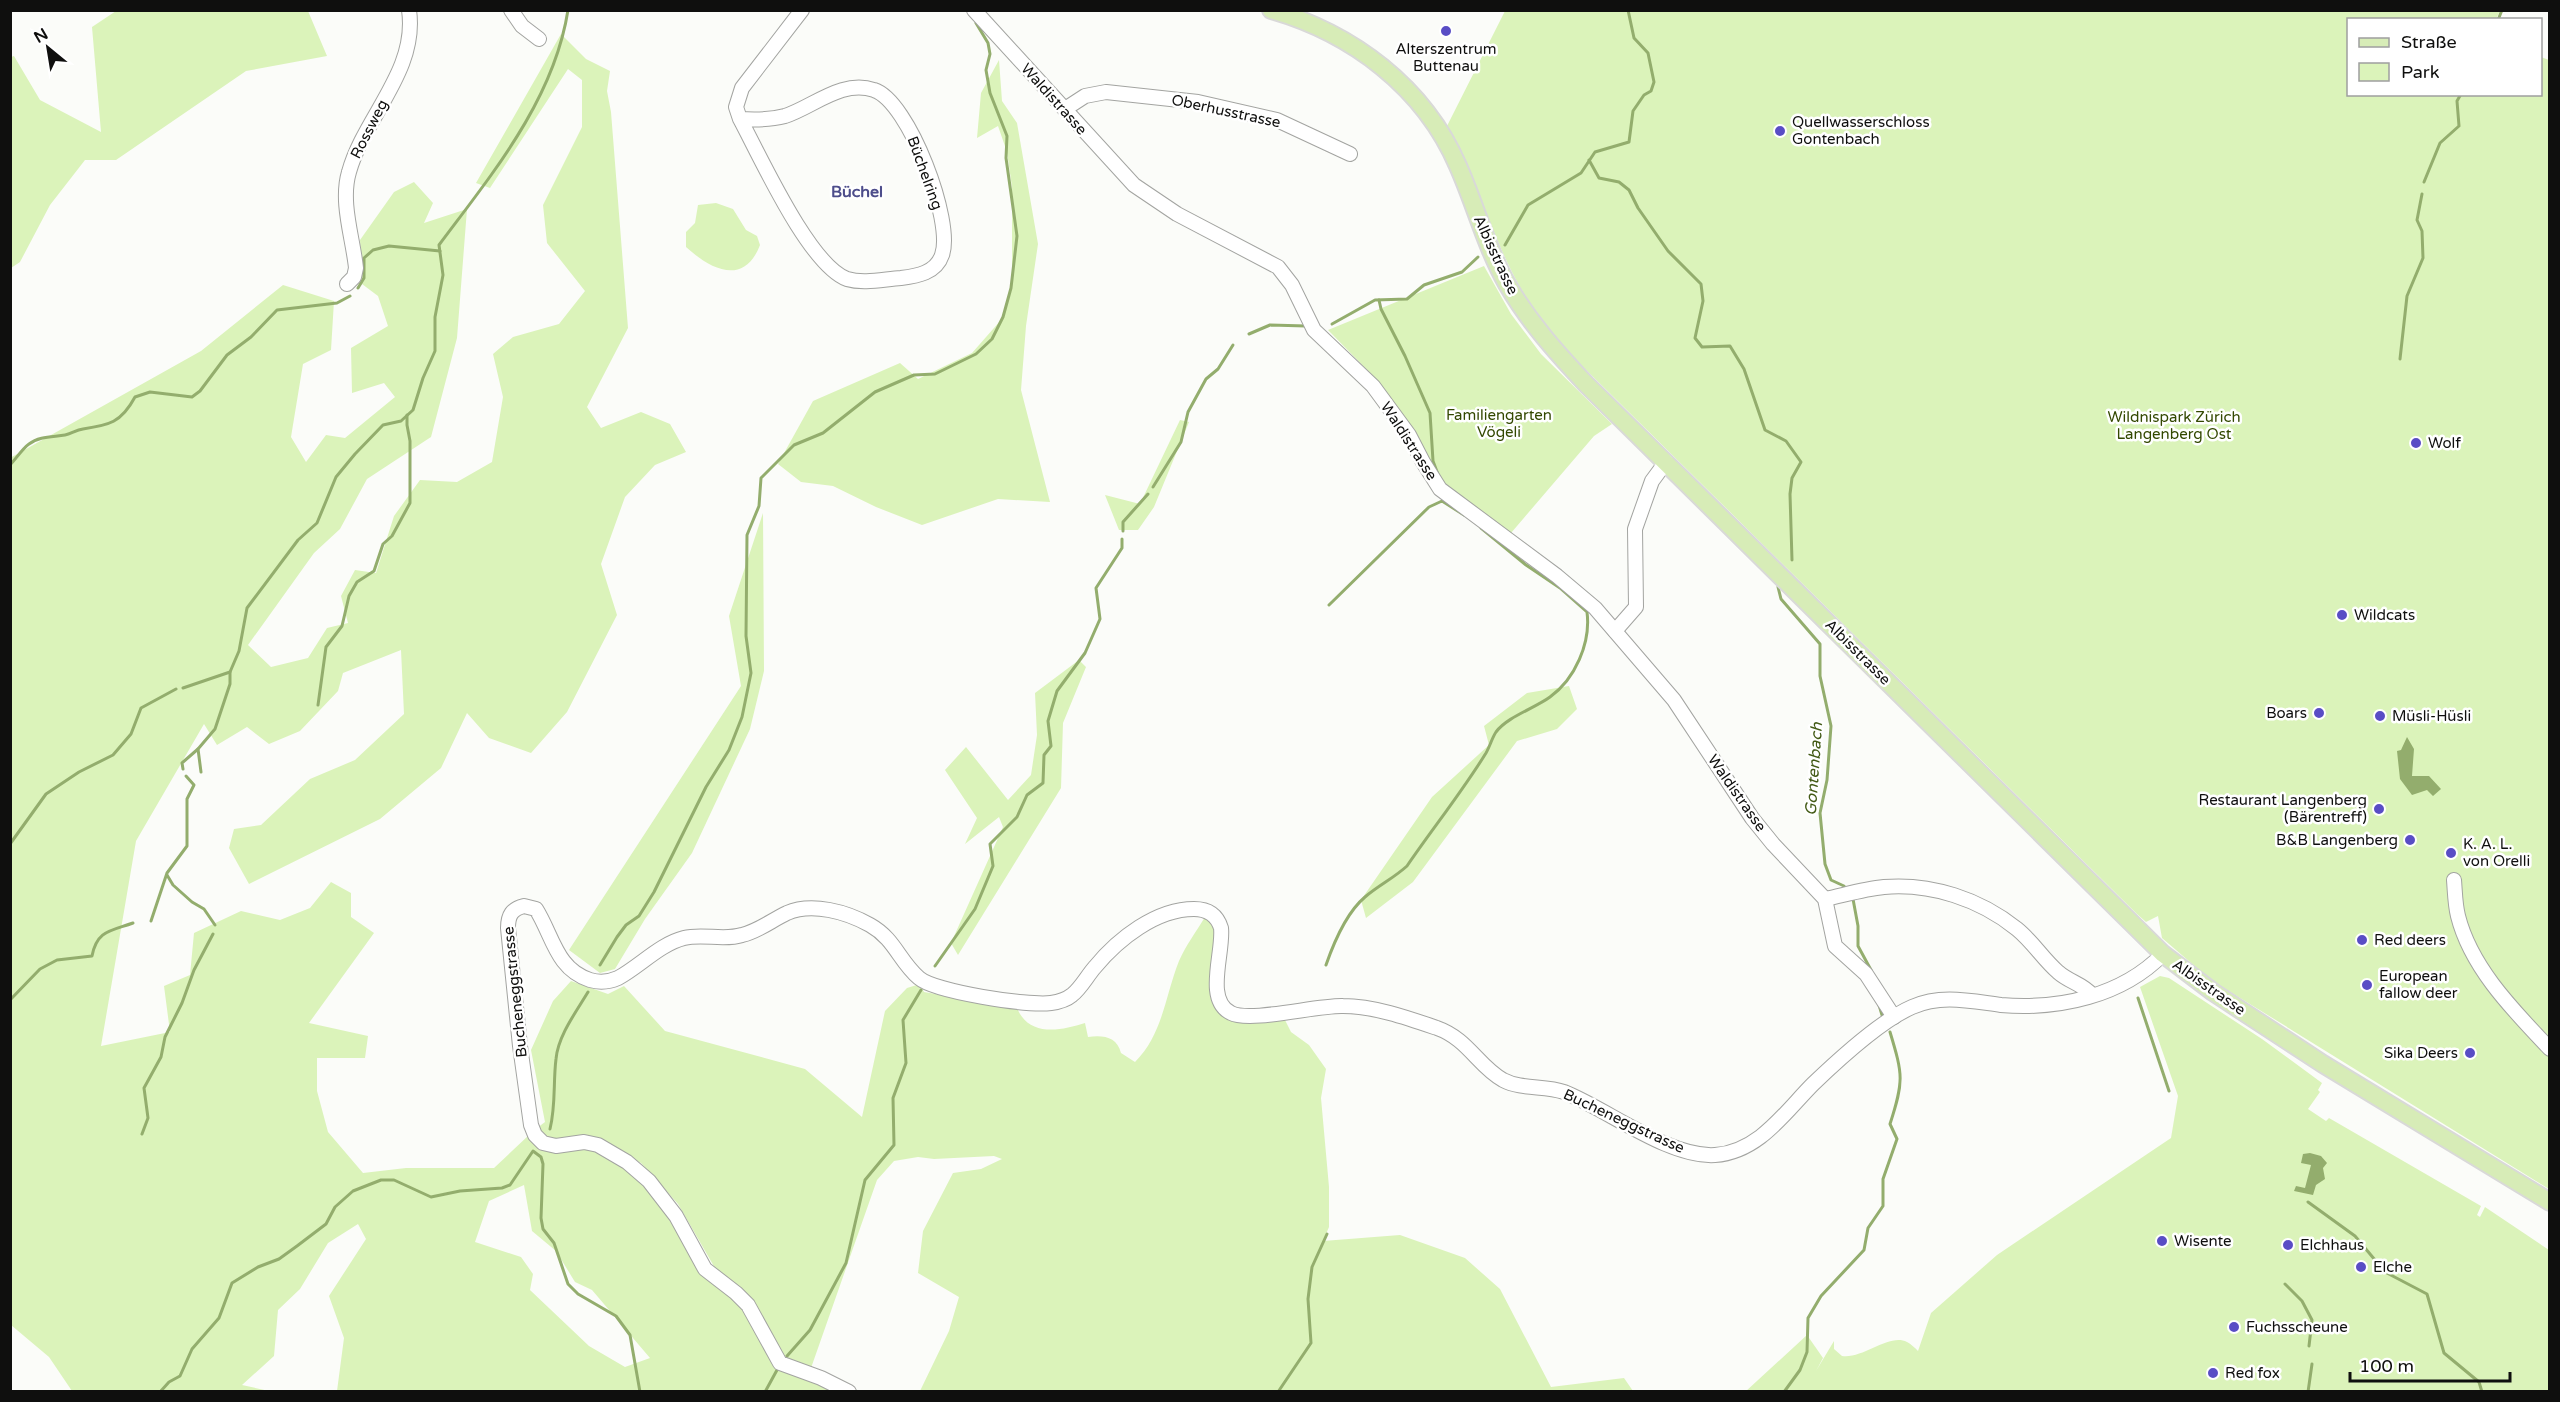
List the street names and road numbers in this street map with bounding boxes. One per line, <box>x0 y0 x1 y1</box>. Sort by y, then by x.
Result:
street label: Waldistrasse <box>1017 60 1091 138</box>
street label: Oberhusstrasse <box>1170 91 1282 131</box>
street label: Rossweg <box>346 96 392 162</box>
street label: Büchelring <box>903 134 947 212</box>
street label: Albisstrasse <box>1470 213 1522 297</box>
street label: Waldistrasse <box>1377 398 1441 484</box>
street label: Albisstrasse <box>1822 616 1894 688</box>
street label: Waldistrasse <box>1704 751 1770 835</box>
street label: Bucheneggstrasse <box>499 926 531 1058</box>
street label: Albisstrasse <box>2169 955 2249 1019</box>
street label: Bucheneggstrasse <box>1561 1085 1687 1157</box>

